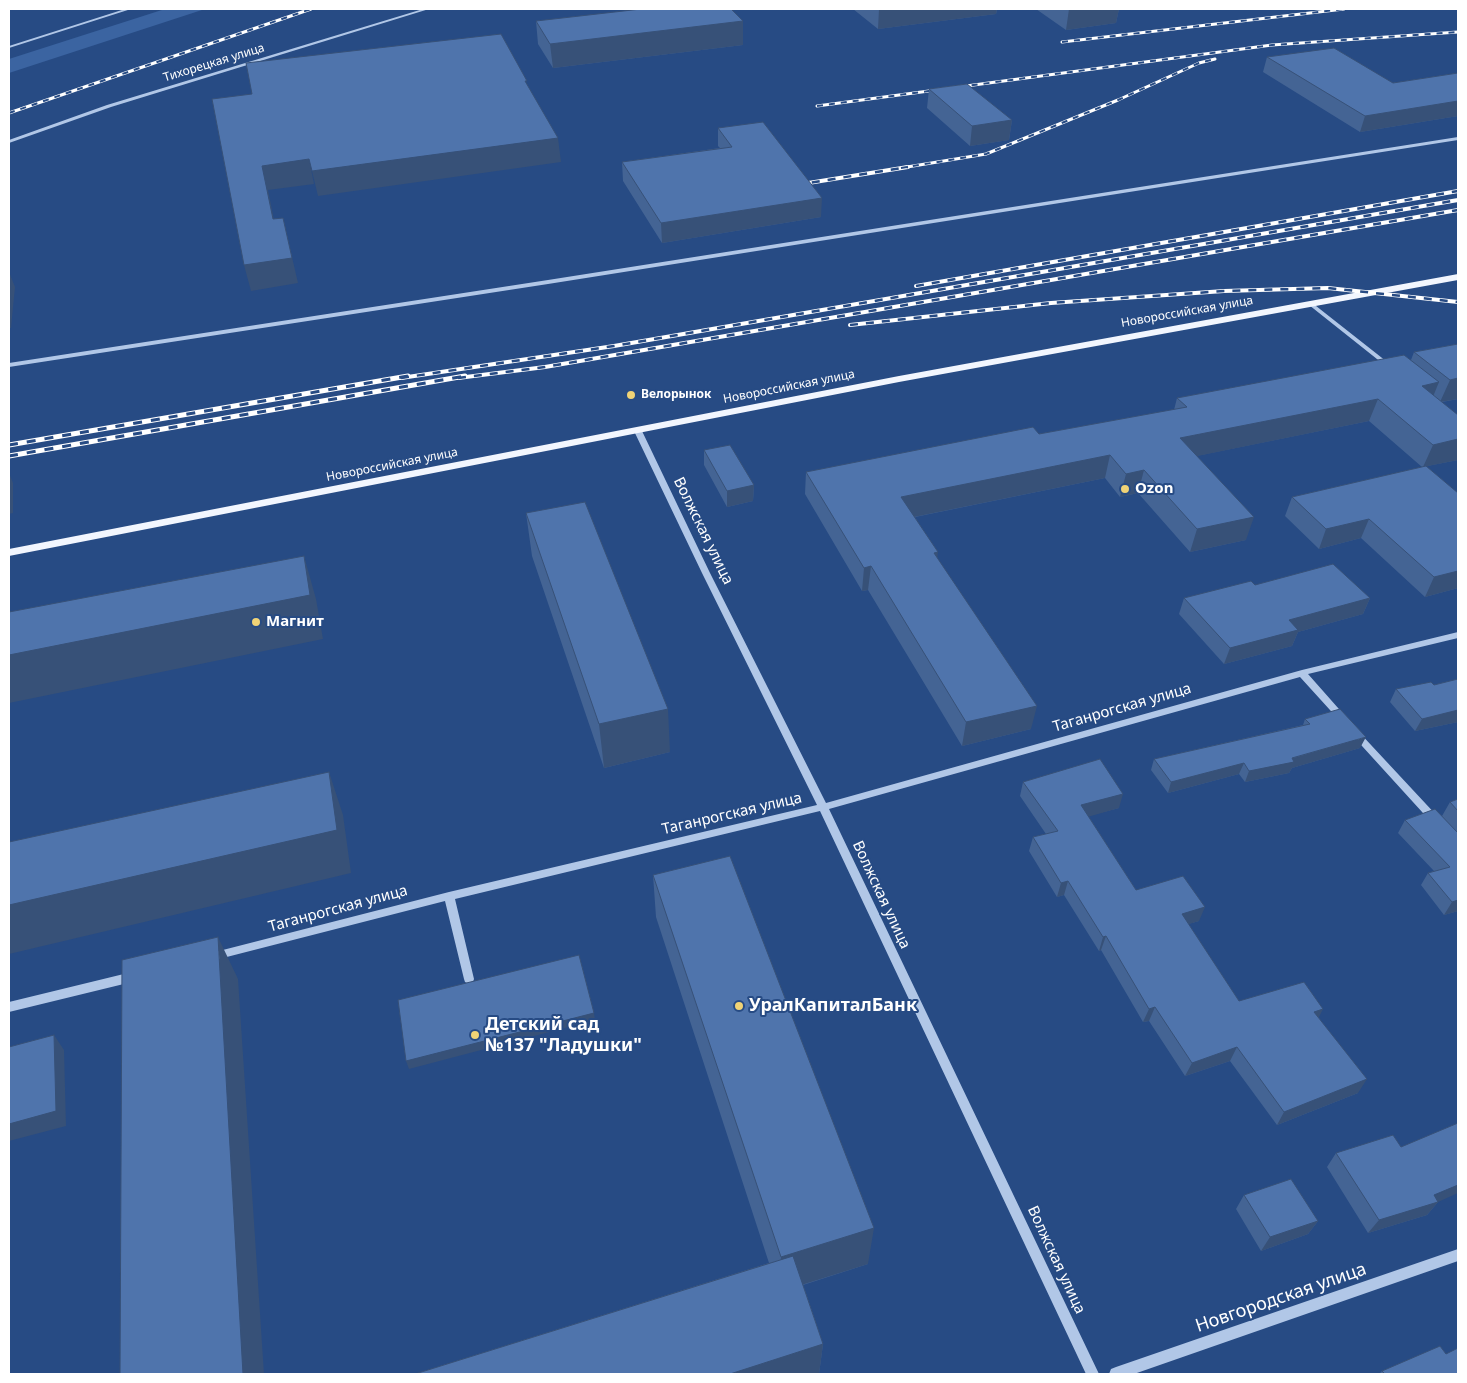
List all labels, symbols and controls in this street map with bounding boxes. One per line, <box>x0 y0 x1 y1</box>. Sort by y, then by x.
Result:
street label: Тихорецкая улица <box>162 41 266 85</box>
street label: Новороссийская улица <box>1120 293 1254 331</box>
street label: Новороссийская улица <box>722 367 856 407</box>
place label: Велорынок <box>641 388 711 402</box>
marker: Велорынок <box>625 389 637 401</box>
street label: Новороссийская улица <box>325 445 459 485</box>
street label: Волжская улица <box>669 474 737 588</box>
place label: Ozon <box>1135 480 1173 498</box>
marker: Ozon <box>1119 483 1131 495</box>
place label: Магнит <box>266 613 324 631</box>
marker: Магнит <box>250 616 262 628</box>
street label: Таганрогская улица <box>1051 680 1193 736</box>
street label: Таганрогская улица <box>660 789 804 839</box>
street label: Волжская улица <box>848 838 914 952</box>
street label: Таганрогская улица <box>267 882 409 936</box>
place label: УралКапиталБанк <box>749 995 917 1017</box>
marker: УралКапиталБанк <box>733 1000 745 1012</box>
place label: Детский сад №137 "Ладушки" <box>485 1014 642 1056</box>
marker: Детский сад №137 "Ладушки" <box>469 1029 481 1041</box>
street label: Волжская улица <box>1023 1203 1089 1317</box>
street label: Новгородская улица <box>1193 1259 1369 1337</box>

